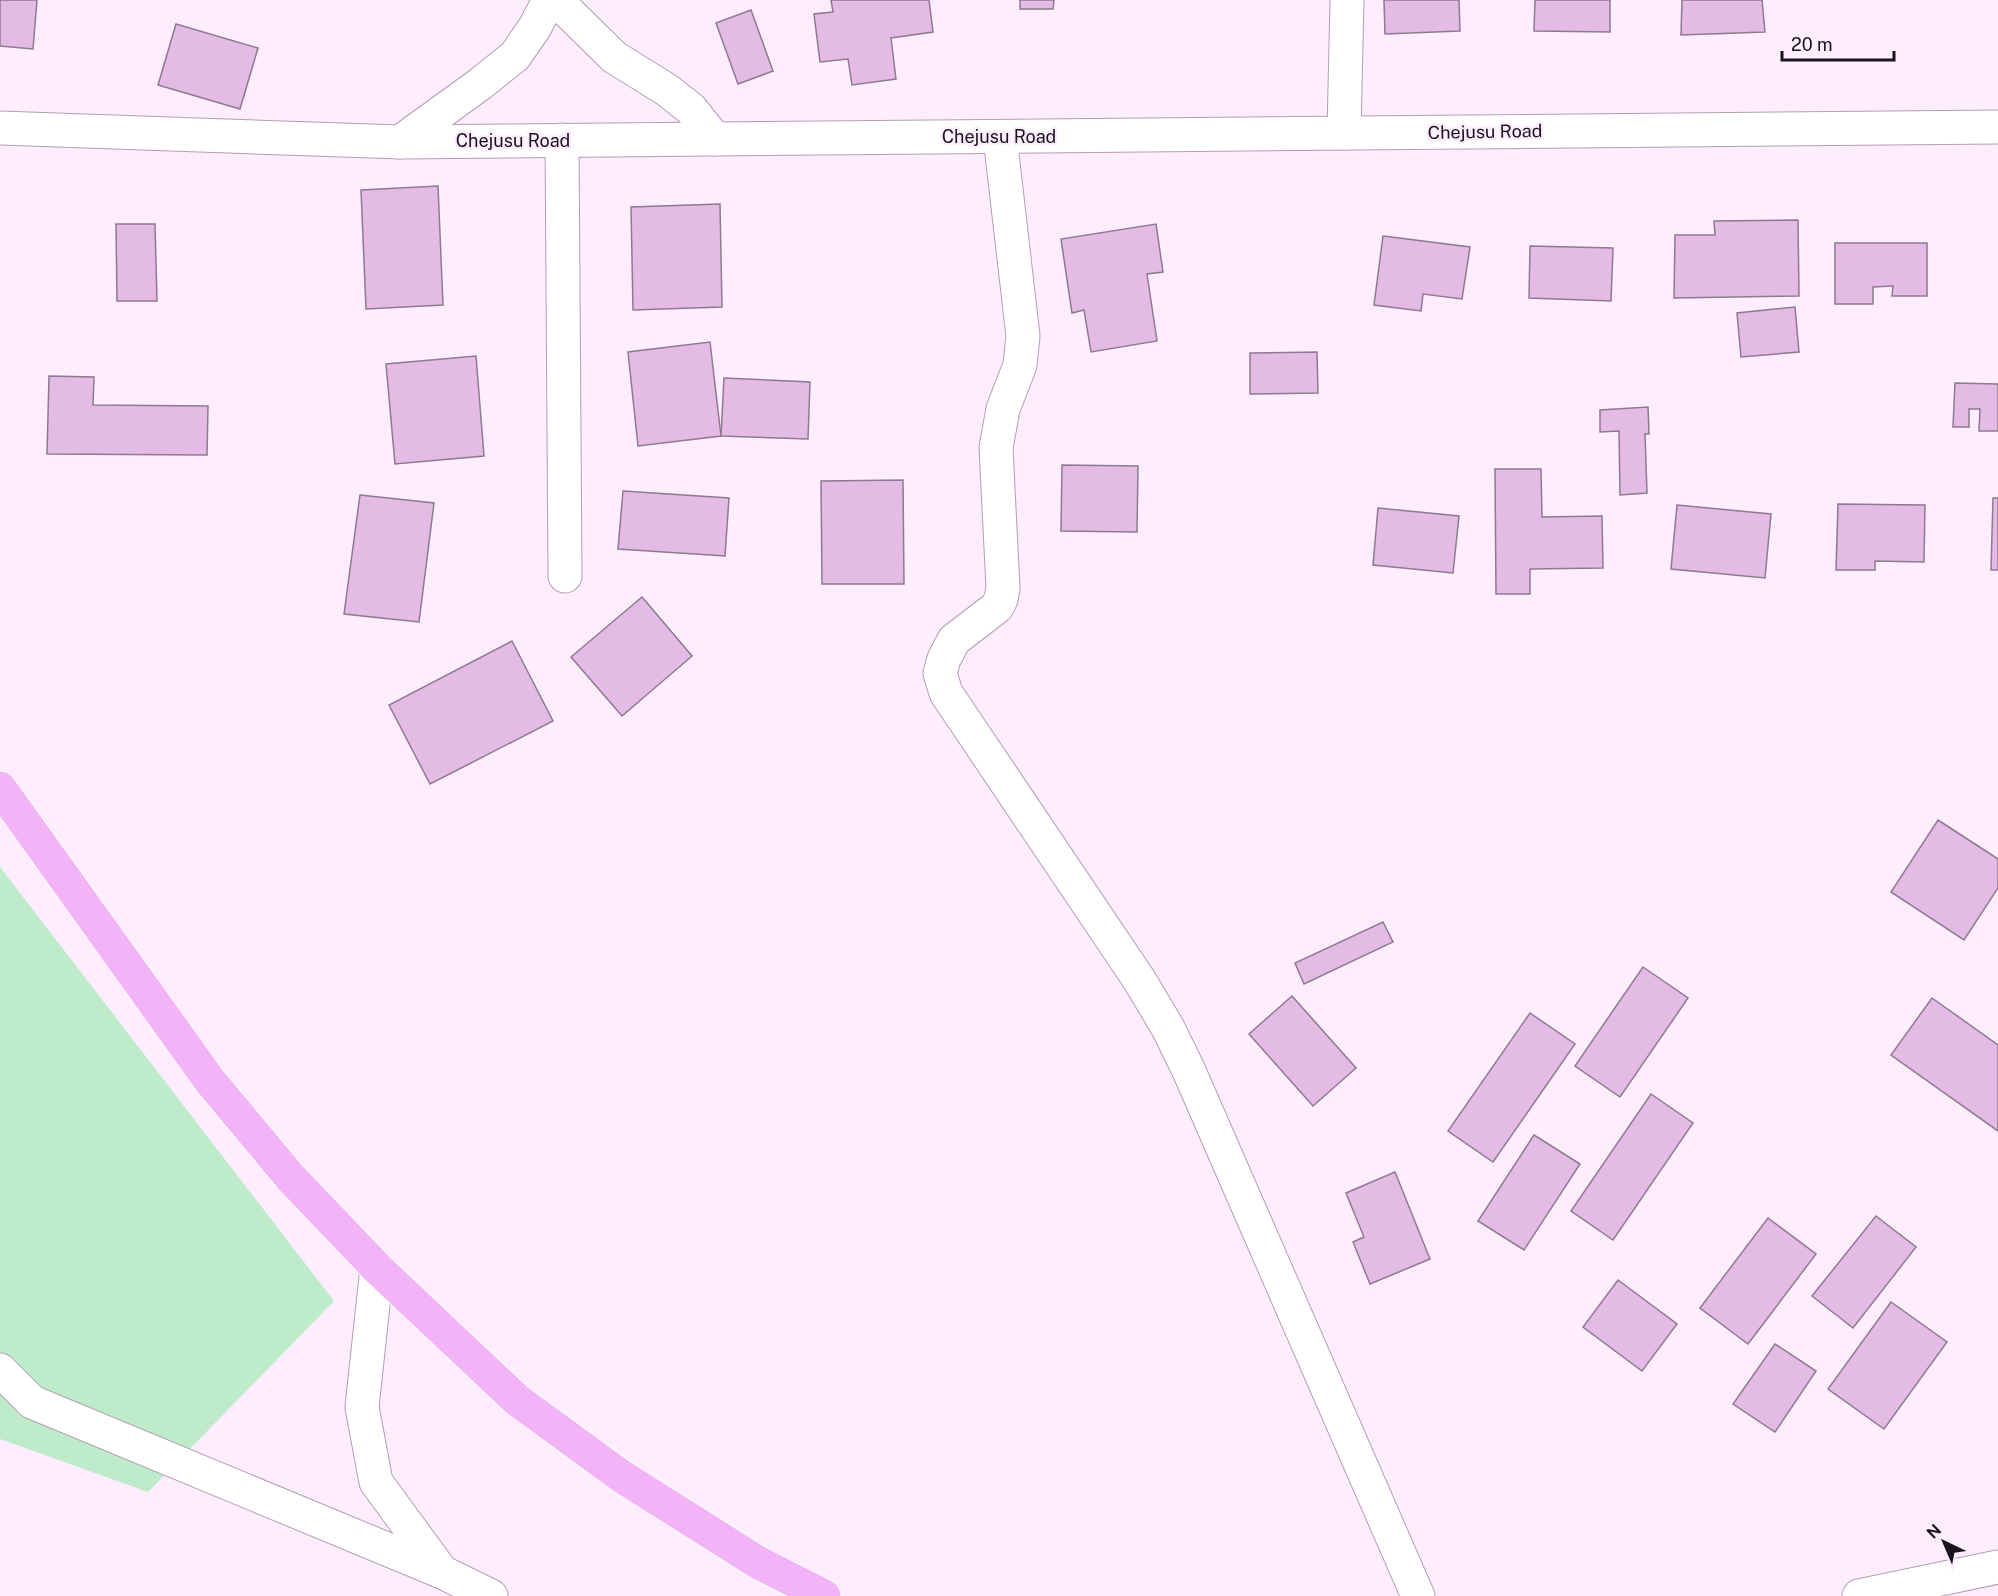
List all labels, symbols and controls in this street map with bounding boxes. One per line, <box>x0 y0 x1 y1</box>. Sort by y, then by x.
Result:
scale bar <box>1782 24 1894 62</box>
text: 20 m <box>1791 34 1833 55</box>
street label: Chejusu Road <box>1427 120 1543 143</box>
street label: Chejusu Road <box>942 126 1056 147</box>
street label: Chejusu Road <box>456 130 570 151</box>
north arrow <box>1914 1512 1974 1572</box>
text: N <box>1923 1520 1945 1543</box>

